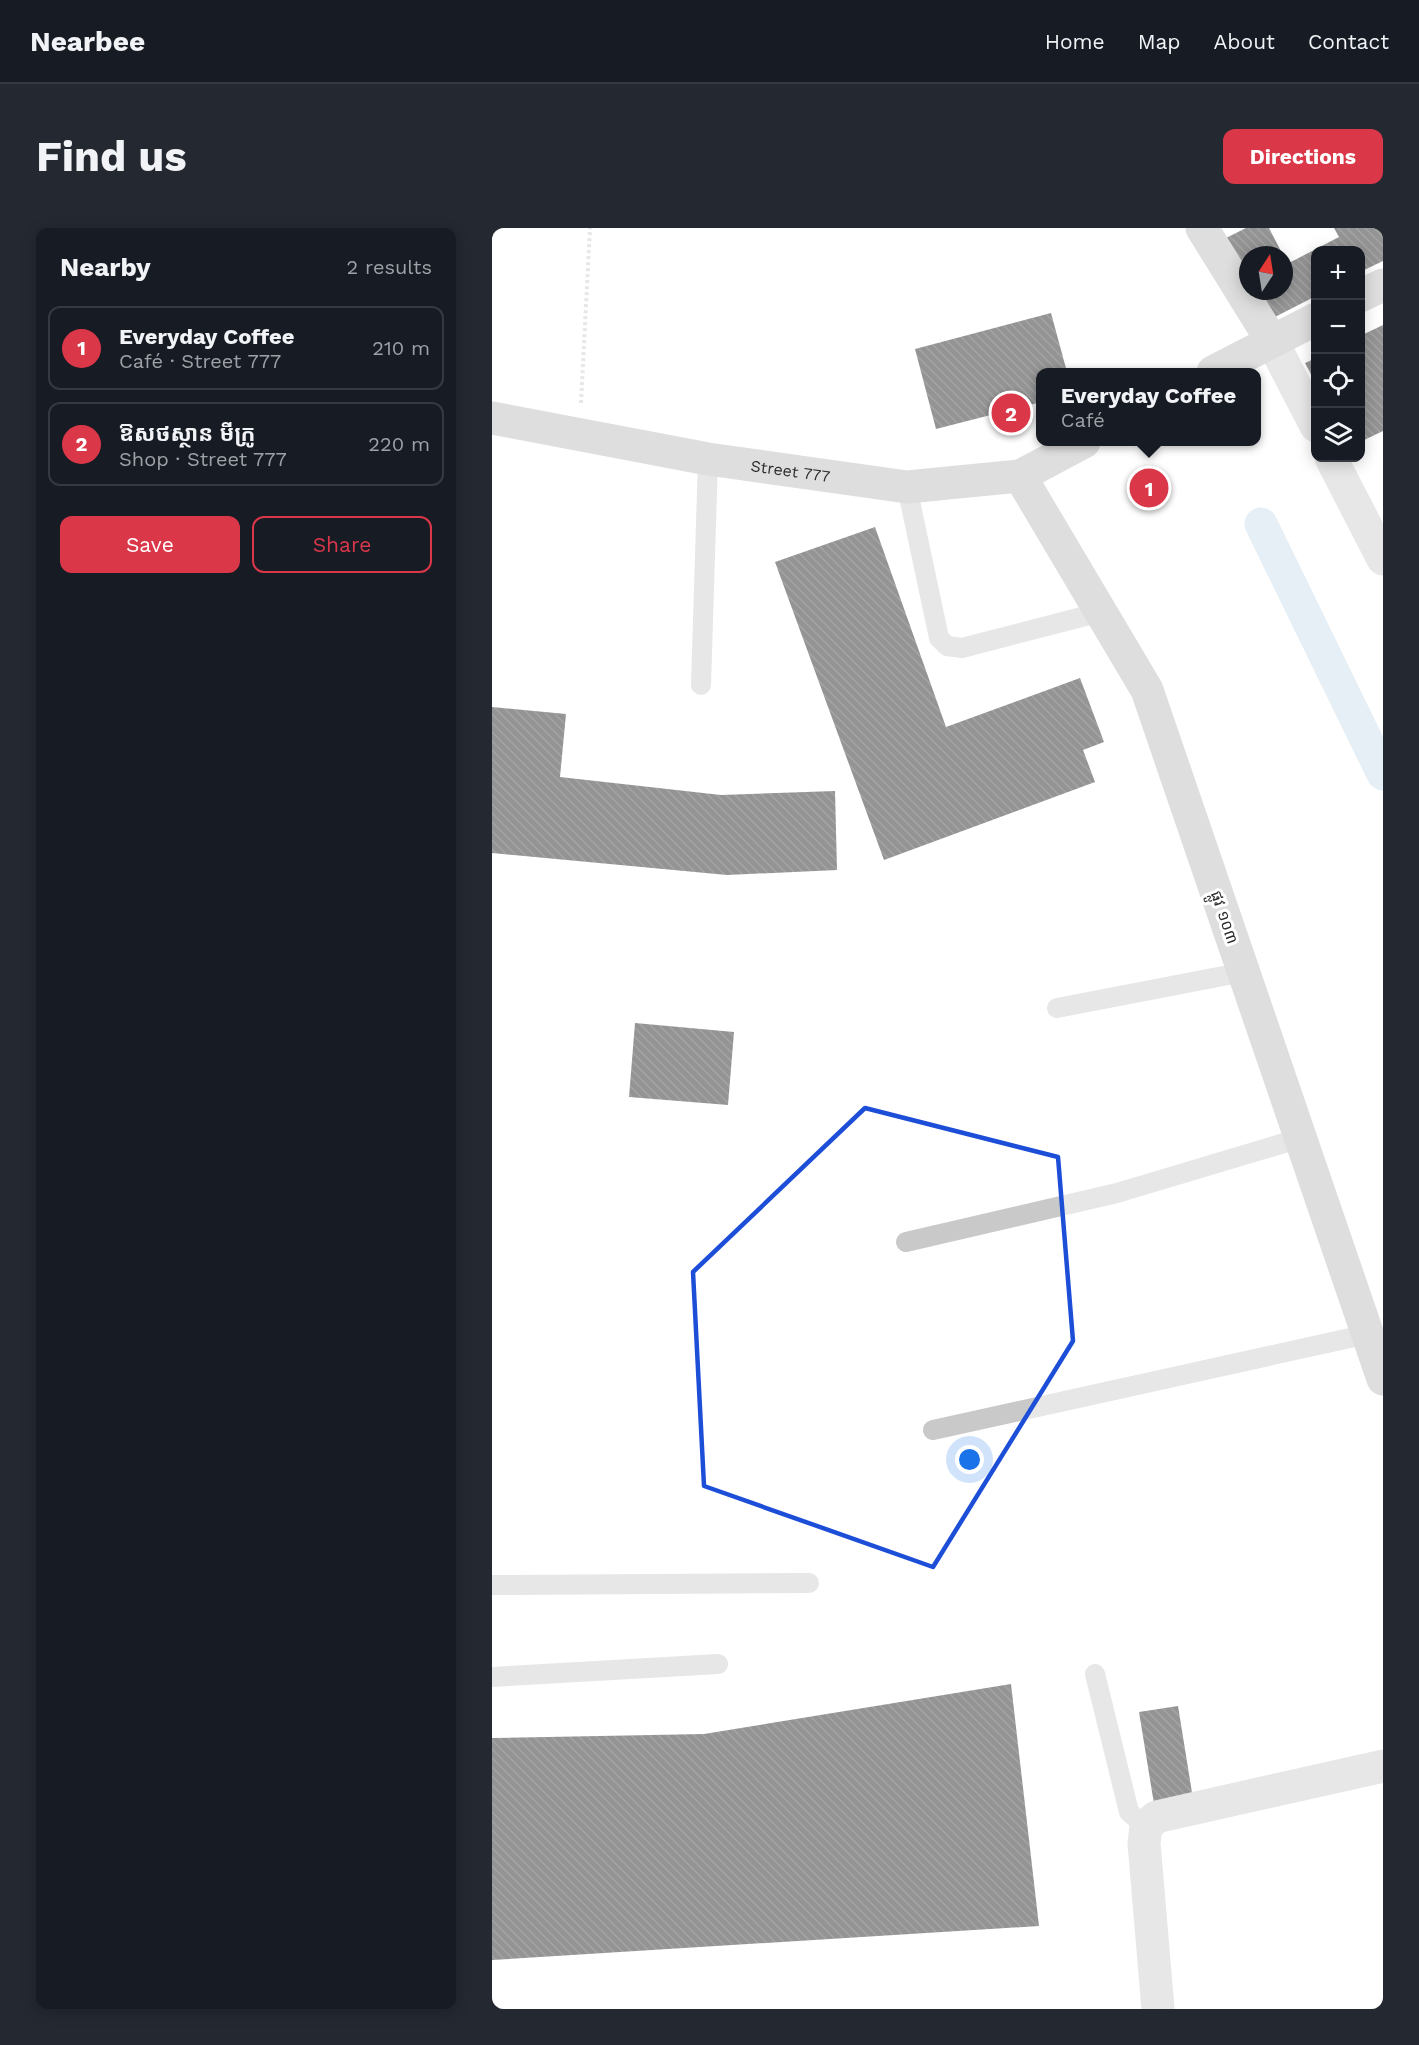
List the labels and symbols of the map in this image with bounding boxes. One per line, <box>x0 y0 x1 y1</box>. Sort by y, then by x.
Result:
north arrow <box>1239 246 1293 300</box>
pin: 2 <box>992 390 1030 435</box>
street label: Street 777 <box>749 456 831 486</box>
pin: 1 <box>1130 466 1168 510</box>
street label: ផ្លូវ ១០៣ <box>1202 888 1242 948</box>
your location <box>955 1445 984 1474</box>

